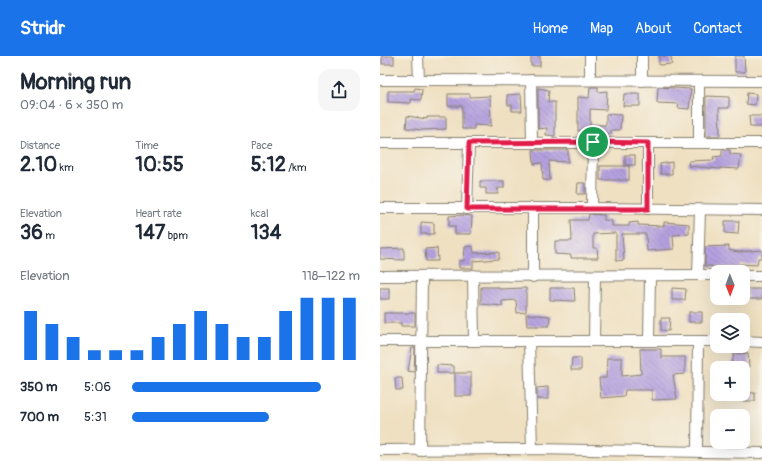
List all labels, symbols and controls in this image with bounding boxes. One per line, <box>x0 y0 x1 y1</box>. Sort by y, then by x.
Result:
text: Stridr <box>20 16 65 40</box>
text: Home <box>533 20 568 37</box>
text: Map <box>590 20 613 37</box>
text: About <box>635 20 671 37</box>
text: Contact <box>693 20 742 37</box>
text: Morning run <box>20 68 131 96</box>
button: share <box>318 69 360 111</box>
text: 09:04 · 6 × 350 m <box>20 97 123 113</box>
pin <box>576 125 610 159</box>
icon: arrive <box>582 131 604 153</box>
text: Distance <box>20 139 60 152</box>
text: Time <box>135 139 158 152</box>
text: Pace <box>251 139 272 152</box>
text: 2.10 <box>20 152 57 177</box>
text: 10:55 <box>135 152 184 177</box>
text: 5:12 <box>251 152 286 177</box>
text: km <box>57 161 74 174</box>
text: /km <box>286 161 307 174</box>
text: Elevation <box>20 207 62 220</box>
text: Heart rate <box>135 207 182 220</box>
text: kcal <box>251 207 269 220</box>
text: 36 <box>20 220 43 245</box>
text: 147 <box>135 220 165 245</box>
text: 134 <box>251 220 281 245</box>
text: m <box>43 229 55 242</box>
text: bpm <box>165 229 188 242</box>
north arrow <box>710 265 750 305</box>
map controls <box>710 265 750 449</box>
text: Elevation <box>20 268 70 284</box>
text: 118–122 m <box>302 268 360 284</box>
button: layers <box>710 313 750 353</box>
button: + <box>710 361 750 401</box>
text: 350 m <box>20 379 58 395</box>
text: 5:06 <box>84 379 111 395</box>
text: 700 m <box>20 409 59 425</box>
text: 5:31 <box>84 409 107 425</box>
button: − <box>710 409 750 449</box>

